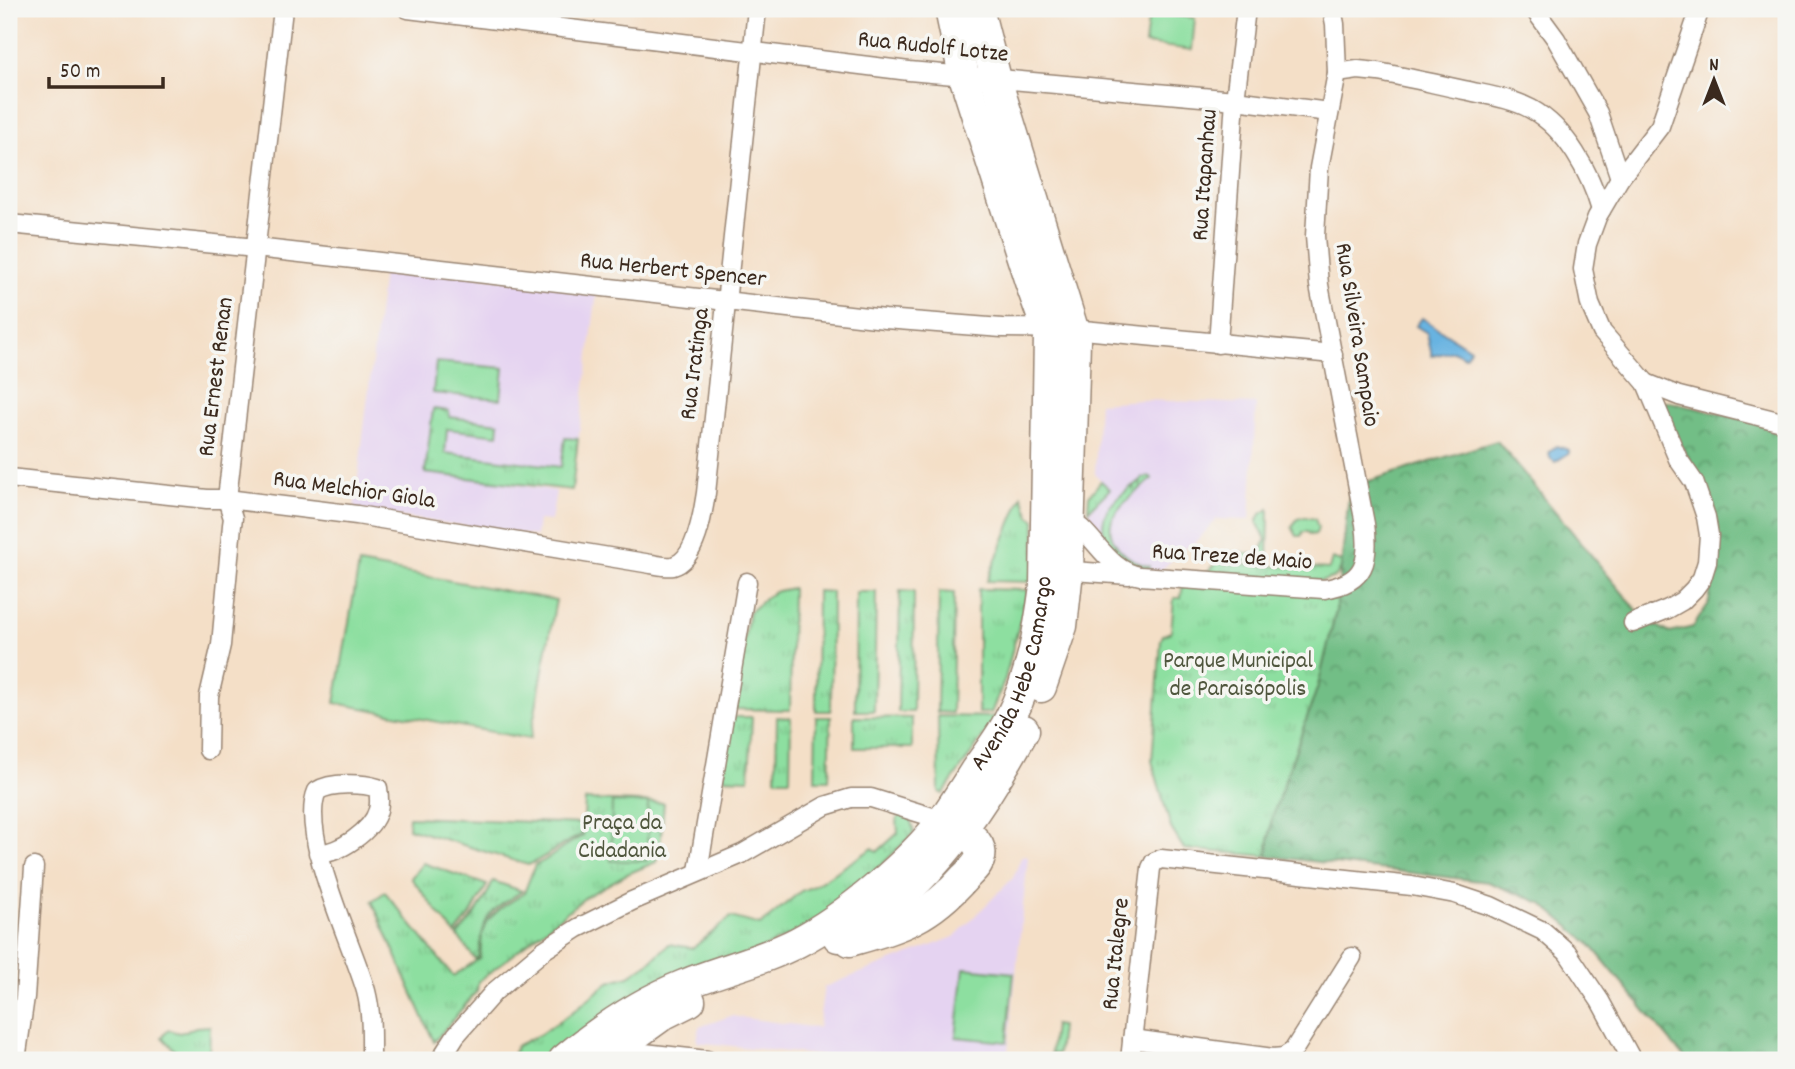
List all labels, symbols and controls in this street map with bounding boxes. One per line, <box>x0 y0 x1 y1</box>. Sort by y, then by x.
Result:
street label: Rua Rudolf Lotze <box>856 23 1010 73</box>
scale bar <box>49 46 163 90</box>
north arrow <box>1680 46 1750 116</box>
text: N <box>1709 53 1719 80</box>
text: 50 m <box>60 58 100 88</box>
street label: Rua Itapanhau <box>1184 108 1228 242</box>
street label: Rua Silveira Sampaio <box>1325 241 1387 429</box>
street label: Rua Herbert Spencer <box>578 244 768 298</box>
street label: Rua Ernest Renan <box>190 295 244 459</box>
street label: Rua Iratinga <box>672 305 720 422</box>
street label: Rua Melchior Giola <box>271 463 438 519</box>
street label: Rua Treze de Maio <box>1151 535 1313 581</box>
street label: Avenida Hebe Camargo <box>963 576 1062 779</box>
park label: Parque Municipal de Paraisópolis <box>1163 645 1313 707</box>
park label: Praça da Cidadania <box>578 807 667 869</box>
street label: Rua Italegre <box>1094 896 1140 1012</box>

